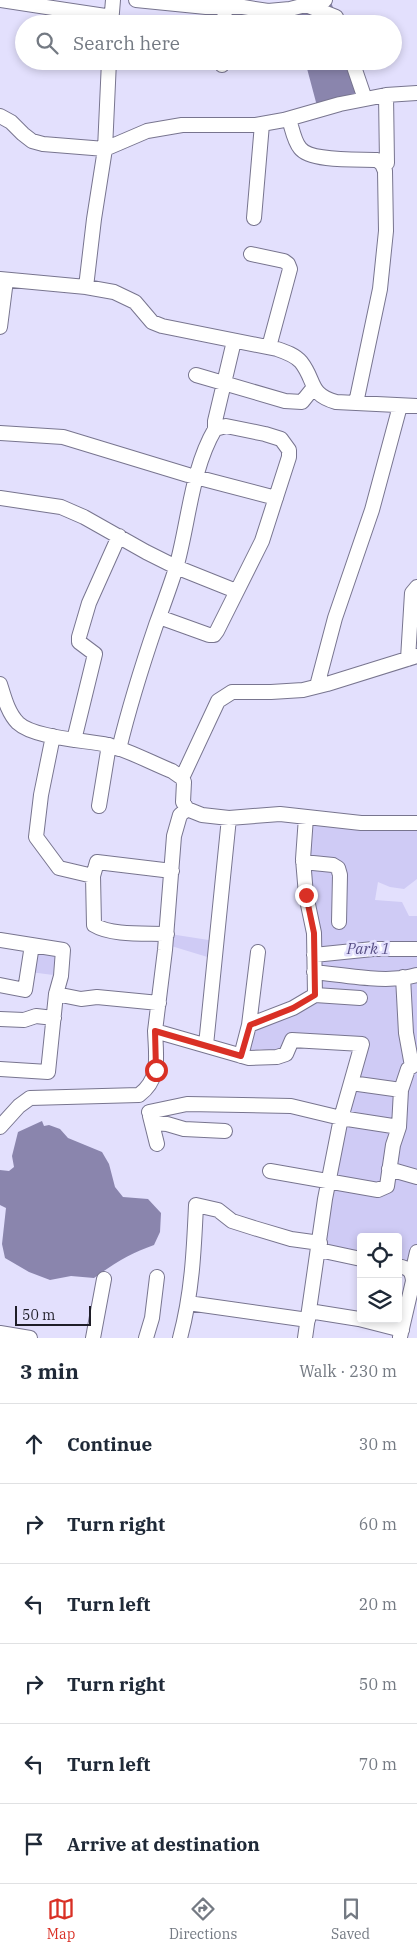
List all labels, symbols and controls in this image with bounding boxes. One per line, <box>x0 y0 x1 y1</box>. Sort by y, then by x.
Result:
search box <box>15 15 402 70</box>
icon: search <box>33 29 61 57</box>
text: Search here <box>73 31 180 55</box>
route end <box>295 884 318 907</box>
park label: Park 1 <box>346 939 389 958</box>
route start <box>145 1059 168 1082</box>
map controls <box>357 1233 402 1323</box>
button: locate <box>357 1233 402 1278</box>
button: layers <box>357 1278 402 1323</box>
scale bar <box>15 1303 91 1326</box>
text: 50 m <box>22 1306 55 1324</box>
text: 3 min <box>20 1357 79 1385</box>
text: Walk · 230 m <box>299 1361 397 1381</box>
icon: ahead <box>20 1430 48 1458</box>
text: Continue <box>67 1432 152 1456</box>
text: 30 m <box>359 1434 397 1454</box>
icon: right <box>20 1510 48 1538</box>
text: Turn right <box>67 1512 165 1536</box>
text: 60 m <box>359 1514 397 1534</box>
icon: left <box>20 1590 48 1618</box>
text: Turn left <box>67 1592 150 1616</box>
text: 20 m <box>359 1594 397 1614</box>
icon: right <box>20 1670 48 1698</box>
text: Turn right <box>67 1672 165 1696</box>
text: 50 m <box>359 1674 397 1694</box>
icon: left <box>20 1750 48 1778</box>
text: Turn left <box>67 1752 150 1776</box>
text: 70 m <box>359 1754 397 1774</box>
icon: arrive <box>20 1830 48 1858</box>
text: Arrive at destination <box>67 1832 260 1856</box>
tab: Map <box>47 1895 75 1943</box>
tab: Directions <box>169 1895 237 1943</box>
tab: Saved <box>331 1895 370 1943</box>

